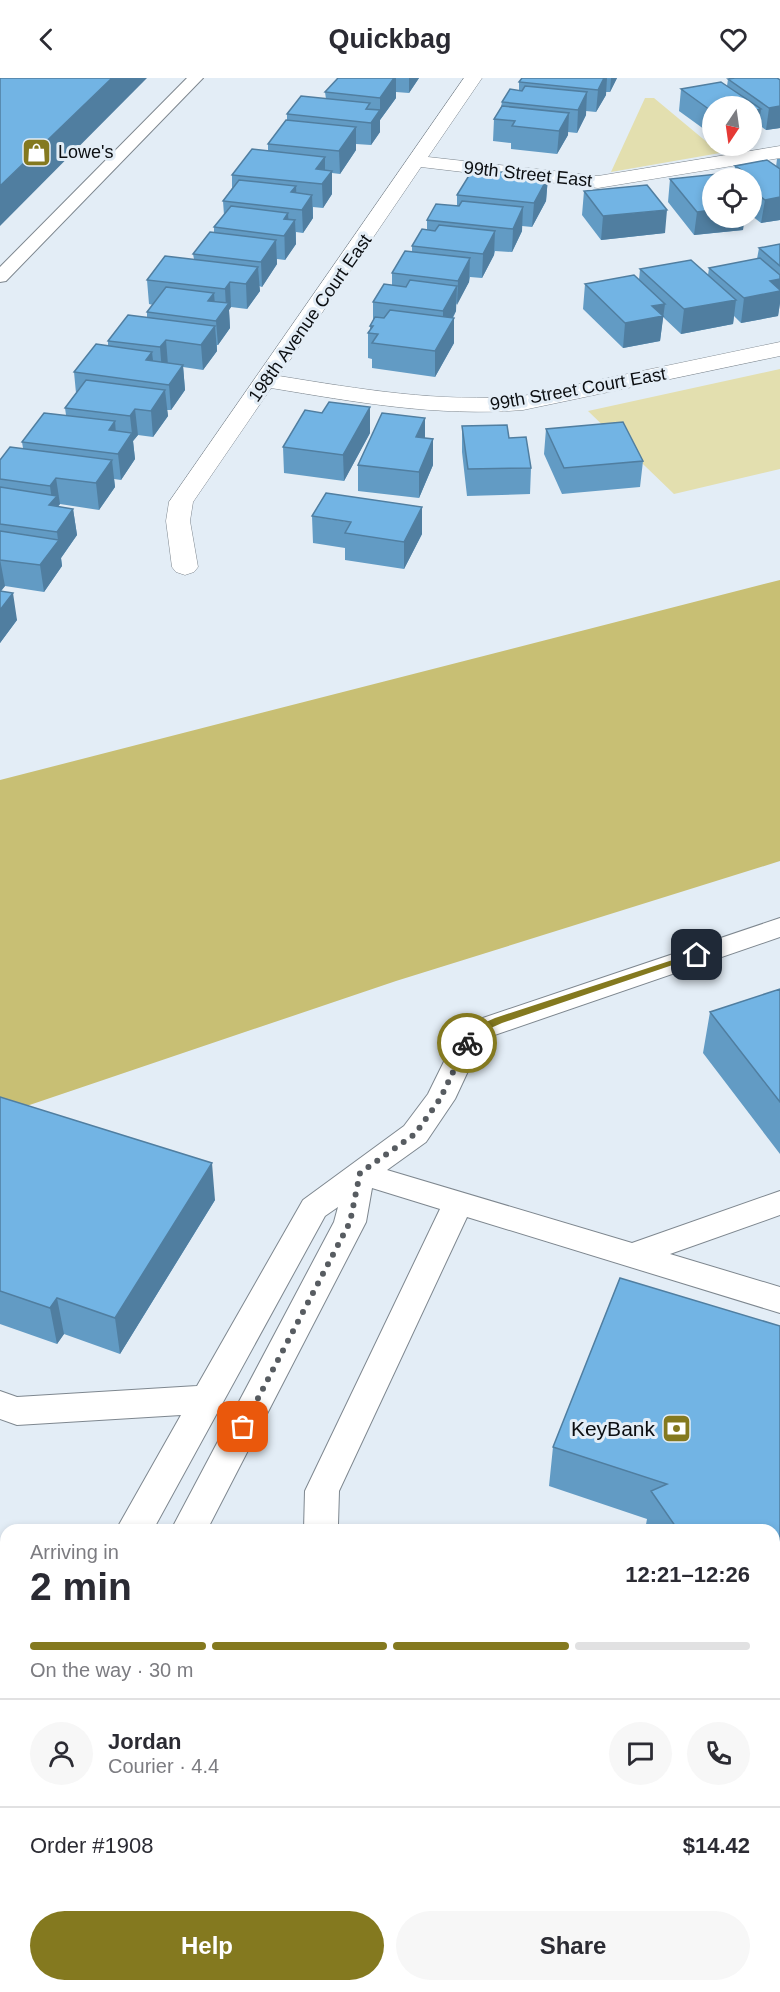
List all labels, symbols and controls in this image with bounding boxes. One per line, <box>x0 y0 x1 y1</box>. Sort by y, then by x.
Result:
icon: back <box>30 23 63 56</box>
icon: heart <box>717 23 750 56</box>
text: Quickbag <box>328 24 452 54</box>
north arrow <box>702 96 762 156</box>
map controls <box>702 96 762 228</box>
shop icon: Lowe's <box>21 136 53 168</box>
place label: Lowe's <box>58 142 113 162</box>
street label: 99th Street East <box>463 157 593 191</box>
button: locate <box>702 168 762 228</box>
street label: 198th Avenue Court East <box>245 230 375 406</box>
street label: 99th Street Court East <box>489 364 667 414</box>
pin <box>671 929 722 980</box>
icon: home <box>680 938 713 971</box>
courier <box>437 1013 497 1073</box>
icon: bike <box>451 1027 484 1060</box>
pin <box>217 1401 268 1452</box>
icon: bag <box>226 1410 259 1443</box>
bank icon: KeyBank <box>660 1412 692 1444</box>
place label: KeyBank <box>571 1417 655 1440</box>
text: Arriving in <box>30 1541 119 1563</box>
text: 12:21–12:26 <box>625 1562 750 1587</box>
text: 2 min <box>30 1565 132 1608</box>
text: On the way · 30 m <box>30 1659 193 1681</box>
button: person <box>30 1722 93 1785</box>
button: chat <box>609 1722 672 1785</box>
button: phone <box>687 1722 750 1785</box>
text: Jordan <box>108 1729 181 1754</box>
text: Courier · 4.4 <box>108 1755 219 1777</box>
text: Order #1908 <box>30 1833 154 1858</box>
text: $14.42 <box>683 1833 750 1858</box>
button: Help <box>30 1911 384 1980</box>
button: Share <box>396 1911 750 1980</box>

